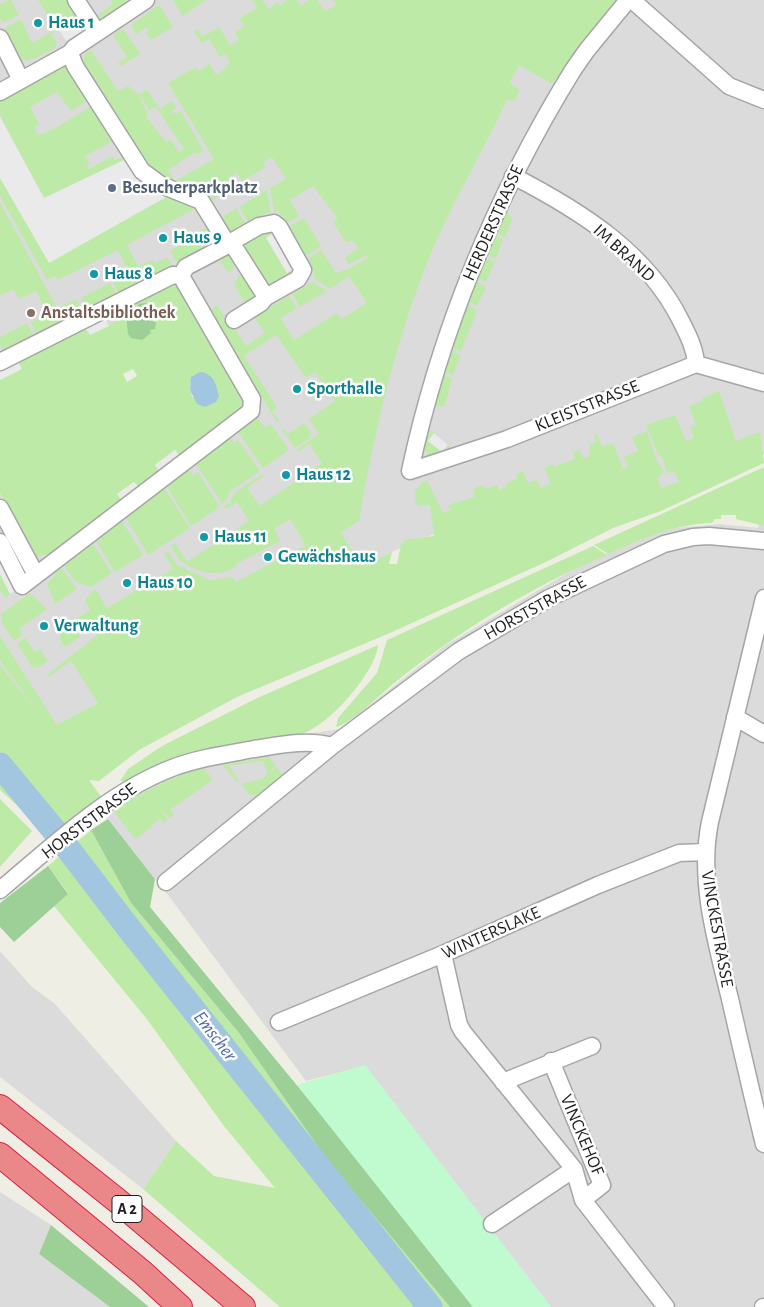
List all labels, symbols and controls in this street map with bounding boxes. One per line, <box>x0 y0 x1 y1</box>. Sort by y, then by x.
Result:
place label: Haus 1 <box>48 12 94 34</box>
marker: Haus 1 <box>32 17 44 29</box>
street label: HERDERSTRASSE <box>458 162 528 284</box>
place label: Besucherparkplatz <box>122 177 258 199</box>
marker: Besucherparkplatz <box>106 182 118 194</box>
street label: IM BRAND <box>589 220 659 286</box>
place label: Haus 9 <box>173 227 222 249</box>
marker: Haus 9 <box>157 232 169 244</box>
place label: Haus 8 <box>104 263 153 285</box>
marker: Haus 8 <box>88 268 100 280</box>
place label: Anstaltsbibliothek <box>41 302 175 324</box>
marker: Anstaltsbibliothek <box>25 307 37 319</box>
street label: KLEISTSTRASSE <box>532 375 642 437</box>
place label: Sporthalle <box>307 378 383 400</box>
marker: Sporthalle <box>291 383 303 395</box>
place label: Haus 12 <box>296 464 351 486</box>
marker: Haus 12 <box>280 469 292 481</box>
place label: Haus 11 <box>214 526 267 548</box>
marker: Haus 11 <box>198 531 210 543</box>
place label: Gewächshaus <box>278 546 376 568</box>
marker: Gewächshaus <box>262 551 274 563</box>
street label: HORSTSTRASSE <box>480 571 590 645</box>
place label: Haus 10 <box>137 572 193 594</box>
marker: Haus 10 <box>121 577 133 589</box>
place label: Verwaltung <box>54 615 138 637</box>
marker: Verwaltung <box>38 620 50 632</box>
street label: HORSTSTRASSE <box>37 778 141 864</box>
street label: VINCKESTRASSE <box>696 869 738 989</box>
street label: WINTERSLAKE <box>438 902 544 964</box>
water label: Emscher <box>189 1007 241 1065</box>
street label: VINCKEHOF <box>555 1091 609 1179</box>
road number: A 2 <box>112 1196 142 1222</box>

